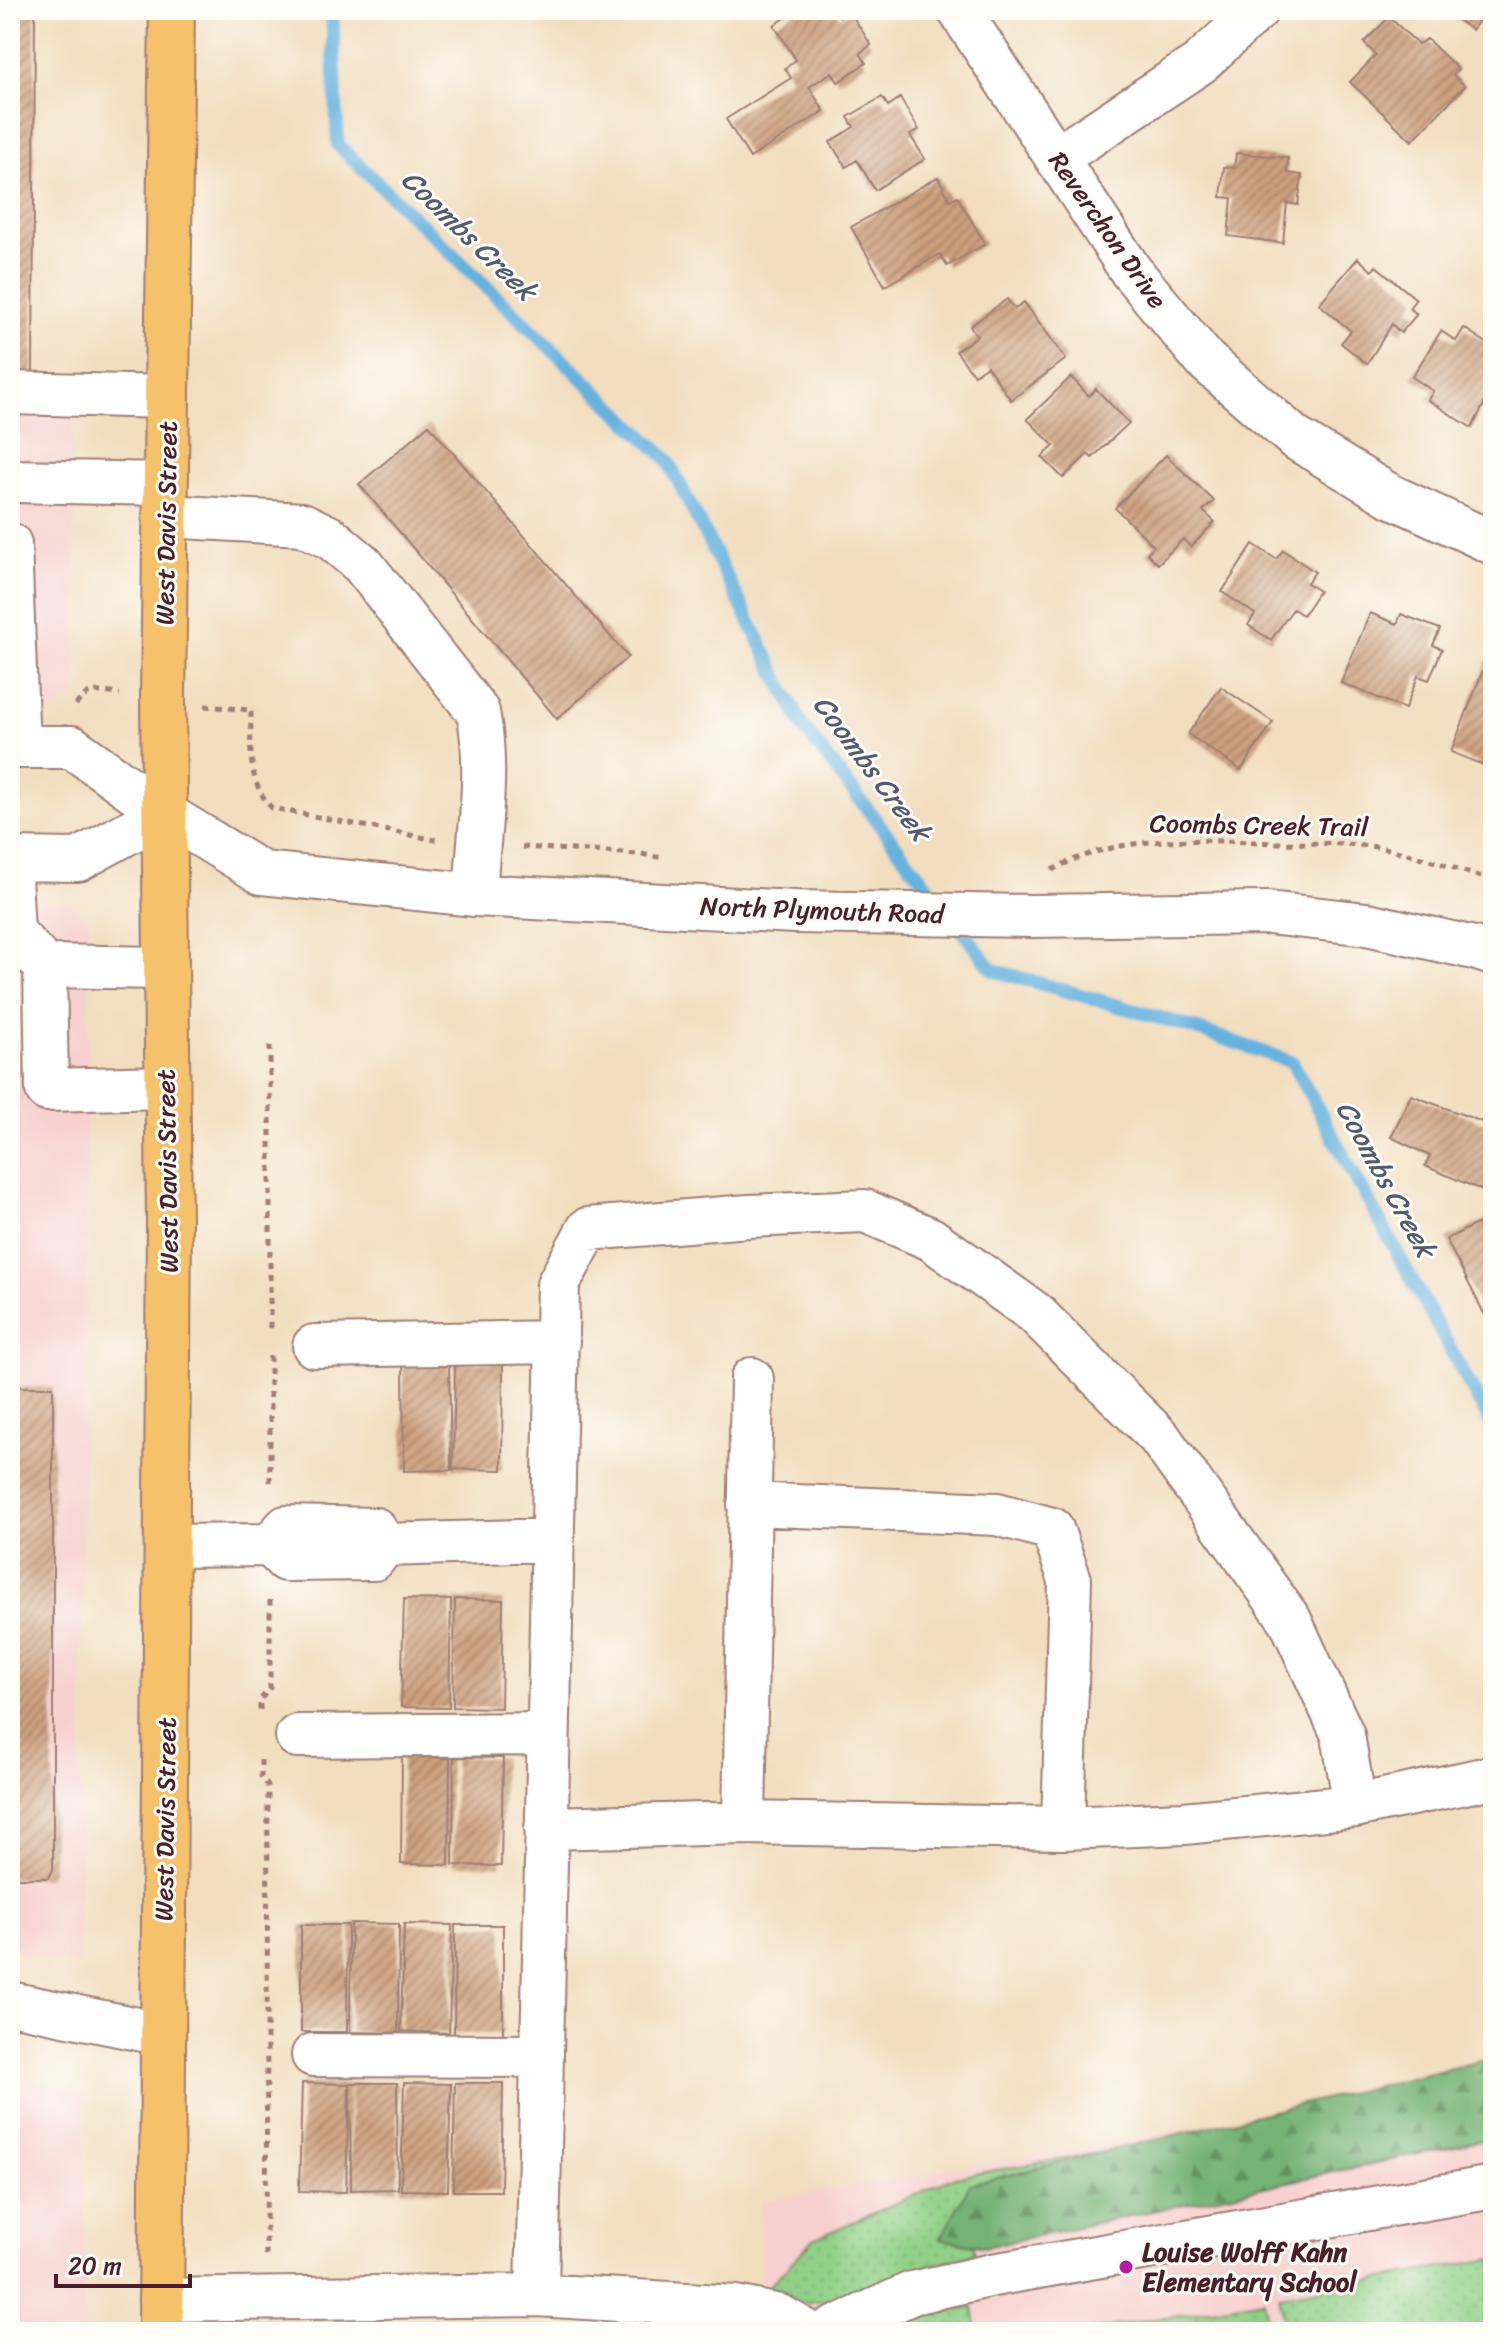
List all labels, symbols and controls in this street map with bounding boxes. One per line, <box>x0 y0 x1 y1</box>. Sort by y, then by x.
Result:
street label: Reverchon Drive <box>1036 141 1180 319</box>
water label: Coombs Creek <box>389 157 551 315</box>
street label: West Davis Street <box>141 421 191 625</box>
water label: Coombs Creek <box>800 684 946 855</box>
street label: Coombs Creek Trail <box>1149 800 1369 850</box>
street label: North Plymouth Road <box>699 883 947 937</box>
street label: West Davis Street <box>142 1069 192 1273</box>
water label: Coombs Creek <box>1322 1091 1451 1270</box>
street label: West Davis Street <box>140 1717 190 1921</box>
place label: Louise Wolff Kahn Elementary School <box>1142 2229 1358 2305</box>
scale bar <box>56 2238 190 2288</box>
text: 20 m <box>68 2245 122 2287</box>
marker: Louise Wolff Kahn Elementary School <box>1117 2258 1135 2276</box>

